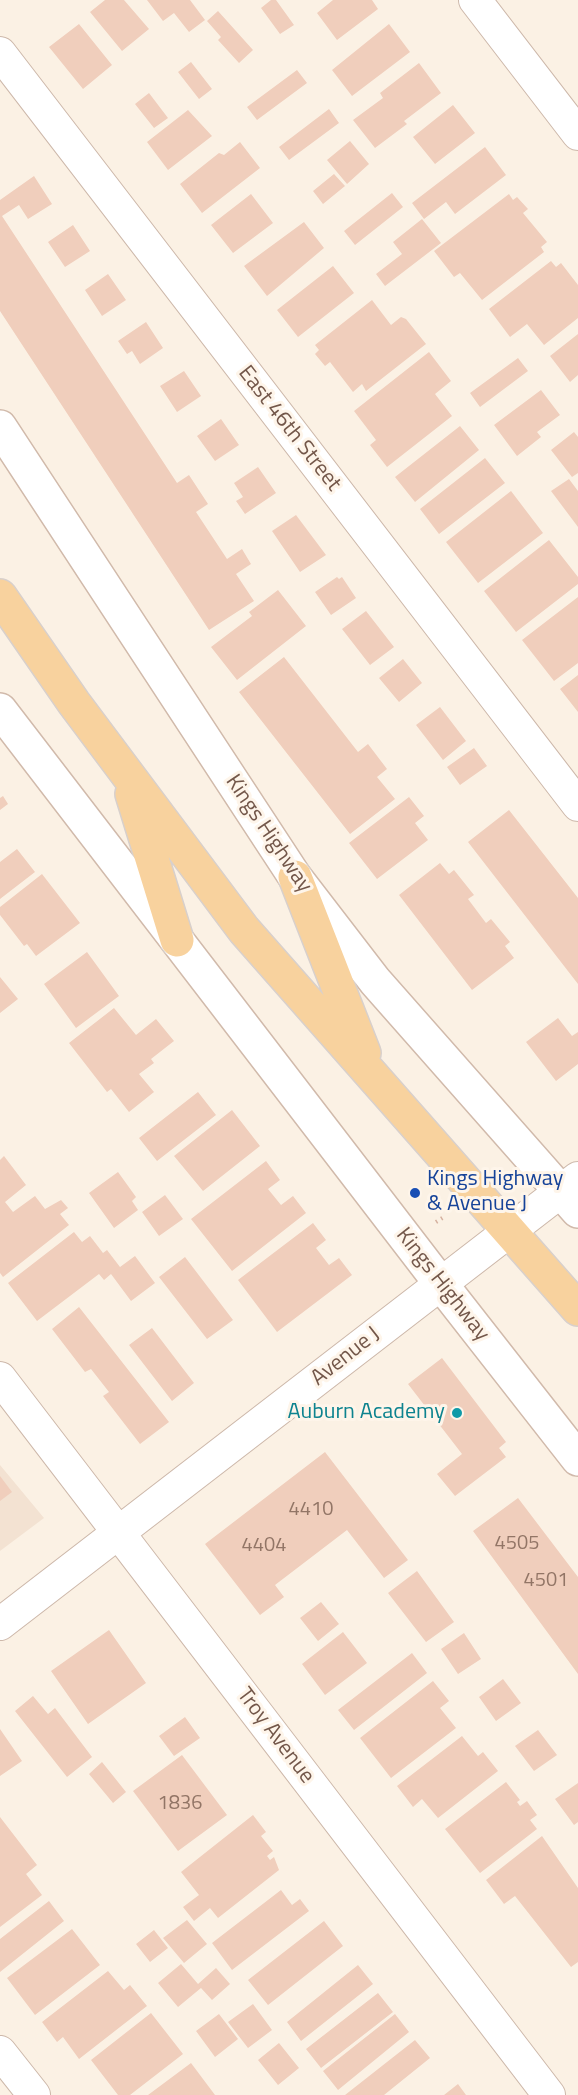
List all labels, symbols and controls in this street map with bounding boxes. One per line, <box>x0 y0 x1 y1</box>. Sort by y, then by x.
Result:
street label: East 46th Street <box>232 361 346 497</box>
street label: Kings Highway <box>219 770 317 898</box>
place label: Kings Highway & Avenue J <box>427 1167 563 1218</box>
marker: Kings Highway & Avenue J <box>408 1186 422 1200</box>
street label: Kings Highway <box>390 1223 494 1347</box>
street label: Avenue J <box>306 1322 386 1392</box>
place label: Auburn Academy <box>287 1400 445 1426</box>
marker: Auburn Academy <box>450 1406 464 1420</box>
house number: 4410 <box>289 1498 333 1522</box>
house number: 4505 <box>495 1532 539 1556</box>
house number: 4404 <box>242 1534 286 1558</box>
house number: 4501 <box>524 1569 568 1593</box>
street label: Troy Avenue <box>231 1683 319 1789</box>
house number: 1836 <box>158 1792 202 1816</box>

